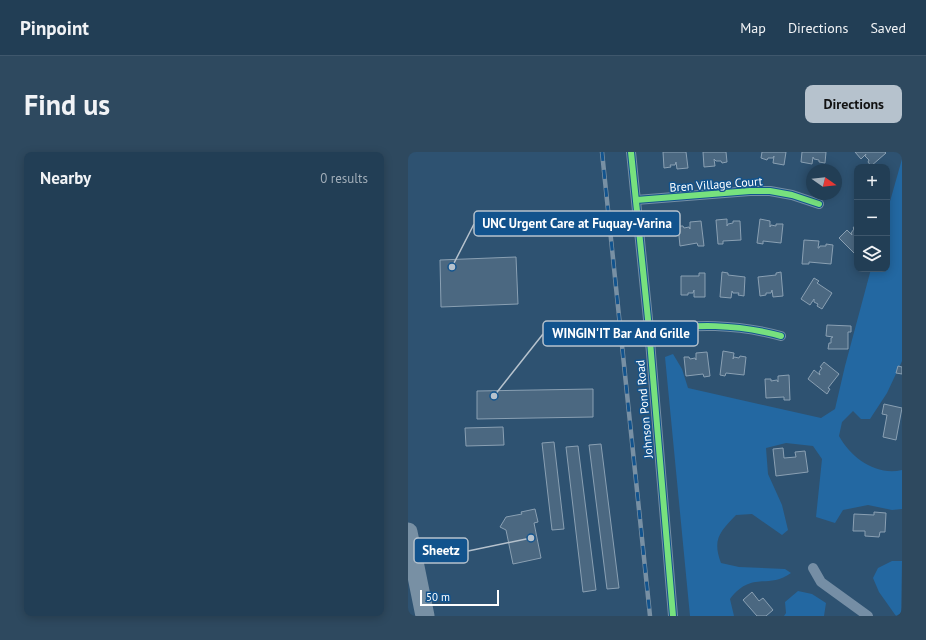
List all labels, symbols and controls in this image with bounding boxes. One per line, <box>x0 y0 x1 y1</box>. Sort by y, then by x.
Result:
text: Pinpoint <box>20 16 89 40</box>
text: Map <box>740 19 766 37</box>
text: Directions <box>788 19 848 37</box>
text: Saved <box>870 19 906 37</box>
button: Directions <box>805 85 902 123</box>
text: Find us <box>24 86 110 123</box>
north arrow <box>806 164 842 200</box>
map controls <box>854 164 890 272</box>
button: + <box>854 164 890 200</box>
text: Nearby <box>40 167 91 189</box>
text: 0 results <box>320 170 368 187</box>
street label: Bren Village Court <box>669 173 763 195</box>
button: − <box>854 200 890 236</box>
callout: UNC Urgent Care at Fuquay-Varina <box>474 211 680 236</box>
text: UNC Urgent Care at Fuquay-Varina <box>482 215 672 232</box>
button: layers <box>854 236 890 272</box>
callout: WINGIN'IT Bar And Grille <box>543 321 698 346</box>
text: WINGIN'IT Bar And Grille <box>552 325 690 342</box>
street label: Johnson Pond Road <box>632 359 656 460</box>
callout: Sheetz <box>414 538 468 563</box>
text: Sheetz <box>422 542 460 559</box>
scale bar <box>420 588 499 607</box>
text: 50 m <box>426 590 450 604</box>

